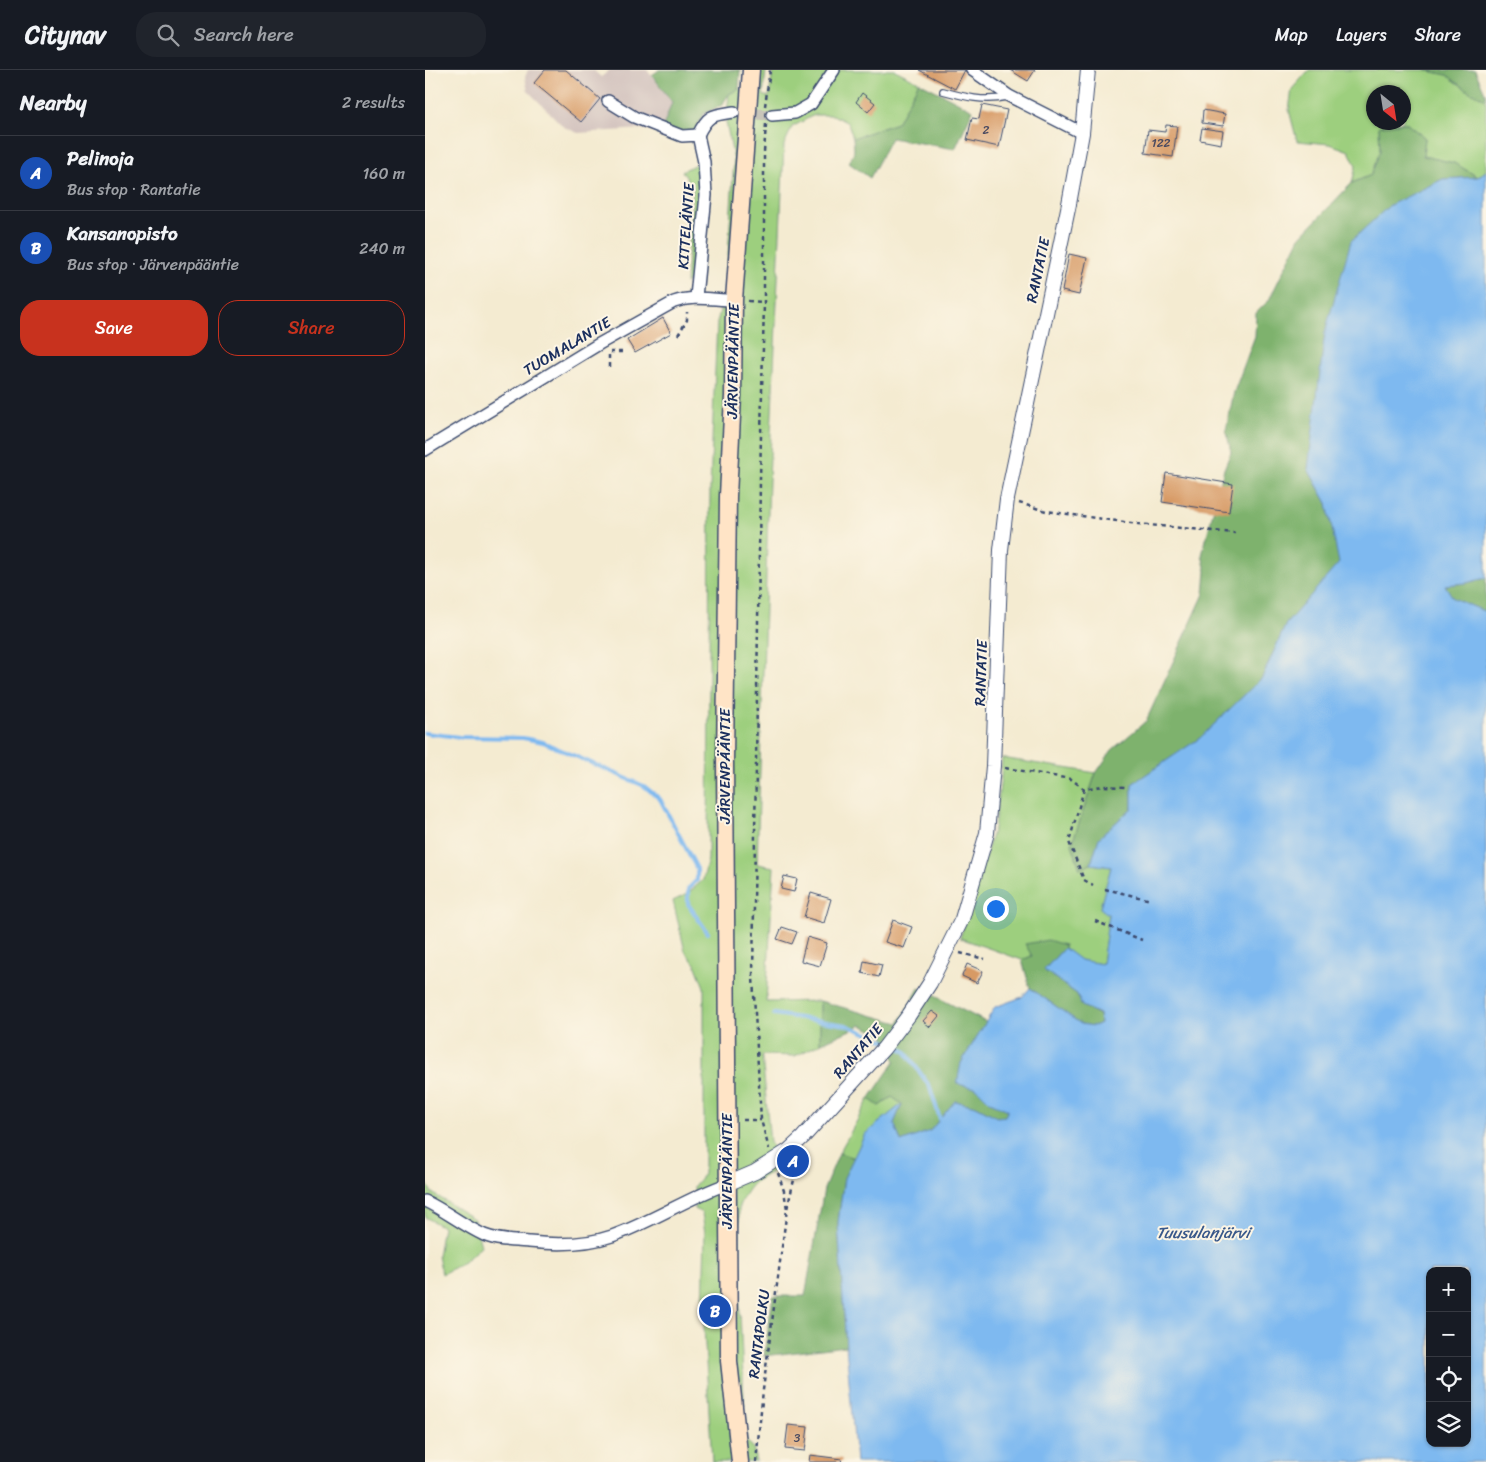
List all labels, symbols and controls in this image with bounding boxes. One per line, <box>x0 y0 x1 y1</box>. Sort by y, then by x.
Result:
search box <box>136 12 486 57</box>
text: Citynav <box>25 14 106 56</box>
text: Search here <box>194 18 294 51</box>
text: Map <box>1275 19 1308 51</box>
text: Layers <box>1336 19 1387 51</box>
text: Share <box>1415 19 1461 51</box>
icon: search <box>154 21 182 49</box>
text: Nearby <box>20 84 86 122</box>
north arrow <box>1366 85 1411 130</box>
text: 2 results <box>342 88 405 117</box>
house number: 2 <box>983 119 990 141</box>
house number: 122 <box>1152 132 1171 154</box>
text: Pelinoja <box>67 142 134 175</box>
text: A <box>31 159 41 188</box>
text: 160 m <box>362 159 405 188</box>
text: Bus stop · Rantatie <box>67 175 201 204</box>
street label: KITTELÄNTIE <box>670 180 702 270</box>
text: Kansanopisto <box>67 217 178 250</box>
street label: RANTATIE <box>1018 233 1058 305</box>
text: B <box>31 234 41 263</box>
text: 240 m <box>359 234 405 263</box>
text: Bus stop · Järvenpääntie <box>67 250 239 279</box>
button: Save <box>20 300 208 356</box>
button: Share <box>218 300 405 356</box>
street label: JÄRVENPÄÄNTIE <box>719 301 747 420</box>
street label: TUOMALANTIE <box>518 309 617 383</box>
street label: RANTATIE <box>967 638 995 707</box>
street label: JÄRVENPÄÄNTIE <box>712 707 738 825</box>
your location <box>983 896 1009 922</box>
street label: RANTATIE <box>826 1016 891 1084</box>
street label: JÄRVENPÄÄNTIE <box>714 1112 740 1230</box>
pin: A <box>777 1142 809 1180</box>
water label: Tuusulanjärvi <box>1156 1218 1253 1247</box>
map controls <box>1426 1267 1471 1447</box>
button: + <box>1426 1267 1471 1312</box>
street label: RANTAPOLKU <box>741 1287 777 1380</box>
pin: B <box>699 1292 731 1330</box>
button: − <box>1426 1312 1471 1357</box>
button: locate <box>1426 1357 1471 1402</box>
button: layers <box>1426 1402 1471 1447</box>
house number: 3 <box>794 1427 801 1449</box>

